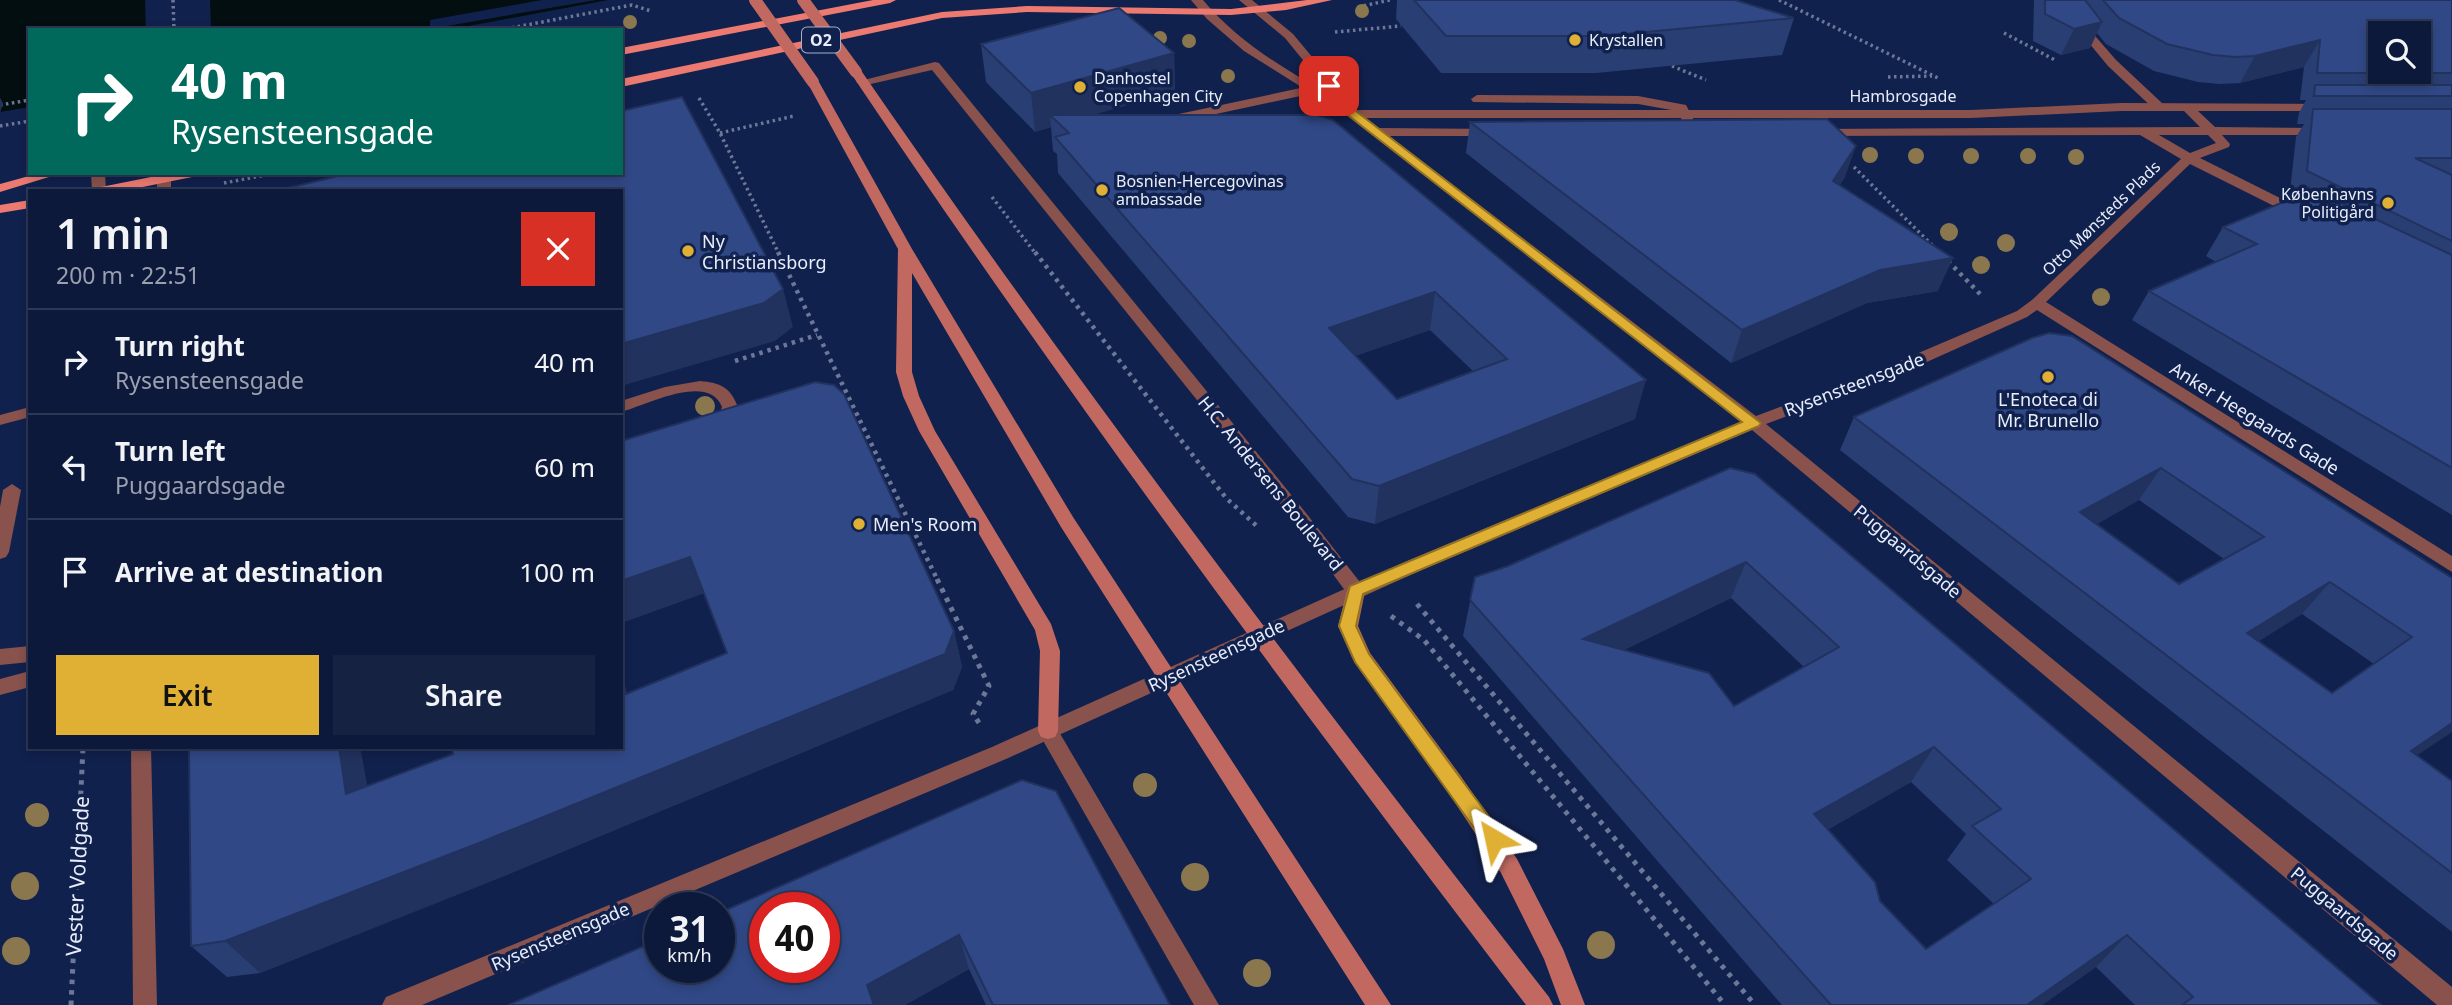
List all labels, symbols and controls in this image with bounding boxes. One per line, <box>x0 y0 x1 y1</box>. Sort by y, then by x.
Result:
map controls <box>2368 21 2431 84</box>
button: search <box>2368 21 2431 84</box>
road number: O2 <box>802 28 840 52</box>
place label: Krystallen <box>1589 29 1663 51</box>
marker: Krystallen <box>1567 32 1583 48</box>
text: 40 m <box>171 47 288 113</box>
icon: right <box>56 56 147 147</box>
pin <box>1299 56 1359 116</box>
place label: Danhostel Copenhagen City <box>1094 67 1223 107</box>
icon: arrive <box>1310 67 1348 105</box>
marker: Danhostel Copenhagen City <box>1072 79 1088 95</box>
street label: Hambrosgade <box>1850 85 1956 107</box>
text: Rysensteensgade <box>171 110 434 153</box>
street label: Otto Mønsteds Plads <box>2037 156 2165 280</box>
place label: Bosnien-Hercegovinas ambassade <box>1116 170 1284 210</box>
marker: Bosnien-Hercegovinas ambassade <box>1094 182 1110 198</box>
place label: Københavns Politigård <box>2281 183 2374 223</box>
marker: Københavns Politigård <box>2380 195 2396 211</box>
text: 1 min <box>56 204 170 261</box>
button: close <box>521 212 595 286</box>
place label: Ny Christiansborg <box>702 229 826 274</box>
marker: Ny Christiansborg <box>680 243 696 259</box>
text: 200 m · 22:51 <box>56 259 200 291</box>
text: Turn right <box>115 328 245 364</box>
icon: right <box>56 343 94 381</box>
text: 40 m <box>534 344 595 380</box>
street label: Rysensteensgade <box>1781 346 1927 422</box>
street label: Anker Heegaards Gade <box>2166 356 2344 480</box>
text: Rysensteensgade <box>115 364 304 396</box>
marker: L'Enoteca di Mr. Brunello <box>2040 369 2056 385</box>
place label: L'Enoteca di Mr. Brunello <box>1997 387 2099 432</box>
street label: H.C. Andersens Boulevard <box>1193 391 1349 575</box>
text: Turn left <box>115 433 226 469</box>
icon: left <box>56 448 94 486</box>
text: 60 m <box>534 449 595 485</box>
text: Puggaardsgade <box>115 469 286 501</box>
street label: Puggaardsgade <box>1849 499 1967 603</box>
place label: Men's Room <box>873 512 977 536</box>
marker: Men's Room <box>851 516 867 532</box>
icon: arrive <box>56 553 94 591</box>
text: Arrive at destination <box>115 554 384 590</box>
text: 100 m <box>519 554 595 590</box>
street label: Rysensteensgade <box>1144 613 1288 697</box>
button: Exit <box>56 655 319 735</box>
button: Share <box>333 655 595 735</box>
street label: Vester Voldgade <box>59 795 95 957</box>
position arrow <box>1457 802 1531 876</box>
street label: Puggaardsgade <box>2286 861 2404 965</box>
speed limit sign: 40 <box>749 892 840 983</box>
street label: Rysensteensgade <box>487 896 633 976</box>
text: 31 <box>669 905 710 952</box>
text: km/h <box>667 943 712 967</box>

